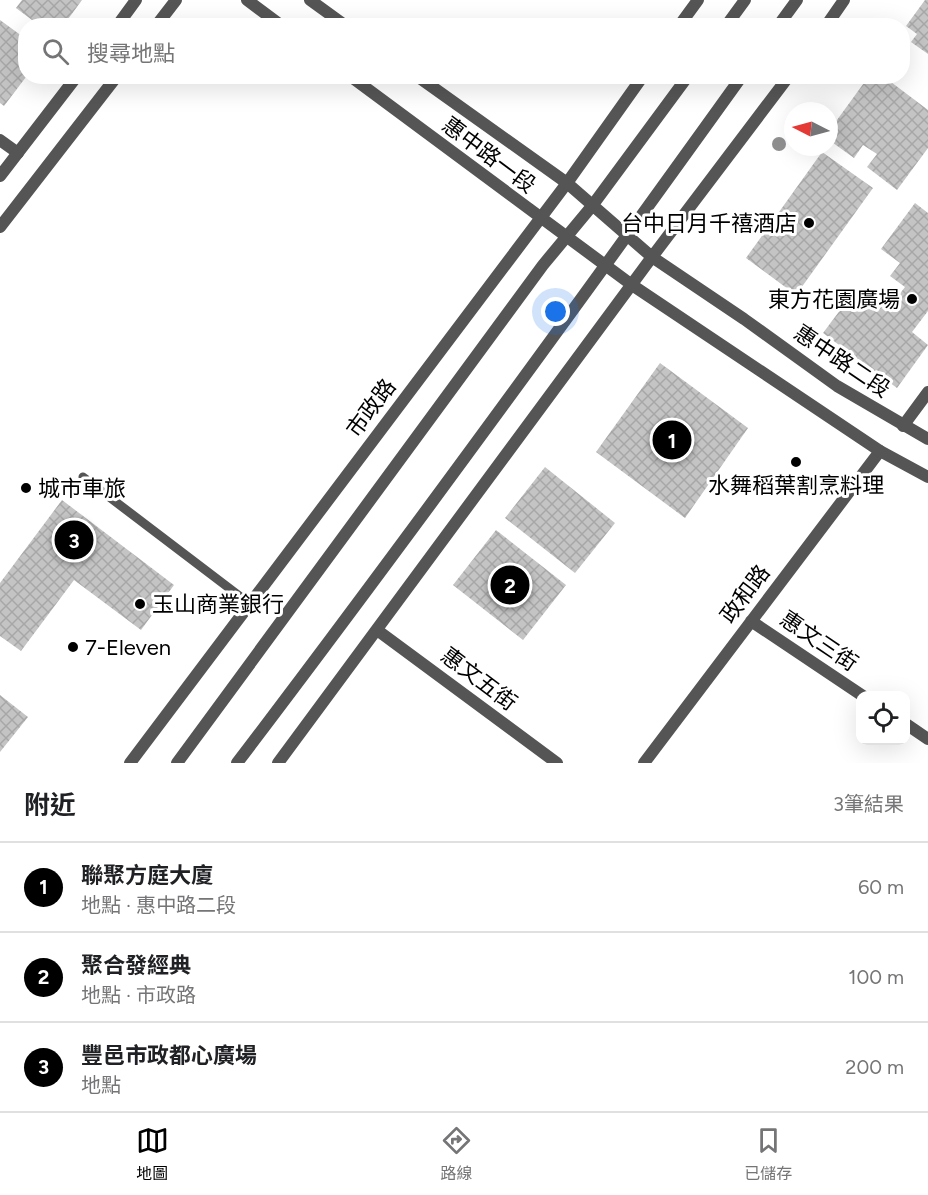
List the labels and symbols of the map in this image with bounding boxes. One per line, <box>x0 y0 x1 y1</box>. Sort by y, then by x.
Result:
north arrow <box>784 102 838 156</box>
street label: 惠中路一段 <box>437 111 541 199</box>
place label: 台中日月千禧酒店 <box>621 210 797 237</box>
marker: 台中日月千禧酒店 <box>802 216 816 230</box>
place label: 東方花園廣場 <box>768 286 900 313</box>
marker: 東方花園廣場 <box>905 292 919 306</box>
your location <box>541 297 570 326</box>
street label: 惠中路二段 <box>789 319 895 403</box>
street label: 市政路 <box>340 374 402 442</box>
pin: 1 <box>652 418 692 462</box>
marker: 水舞稻葉割烹料理 <box>789 455 803 469</box>
place label: 水舞稻葉割烹料理 <box>708 472 884 499</box>
place label: 城市車旅 <box>38 475 126 502</box>
marker: 城市車旅 <box>19 481 33 495</box>
pin: 3 <box>54 518 94 562</box>
street label: 政和路 <box>714 560 776 628</box>
pin: 2 <box>490 562 530 608</box>
place label: 玉山商業銀行 <box>152 591 284 618</box>
marker: 玉山商業銀行 <box>133 597 147 611</box>
street label: 惠文三街 <box>775 605 863 677</box>
place label: 7-Eleven <box>85 634 171 661</box>
marker: 7-Eleven <box>66 640 80 654</box>
street label: 惠文五街 <box>436 642 522 716</box>

